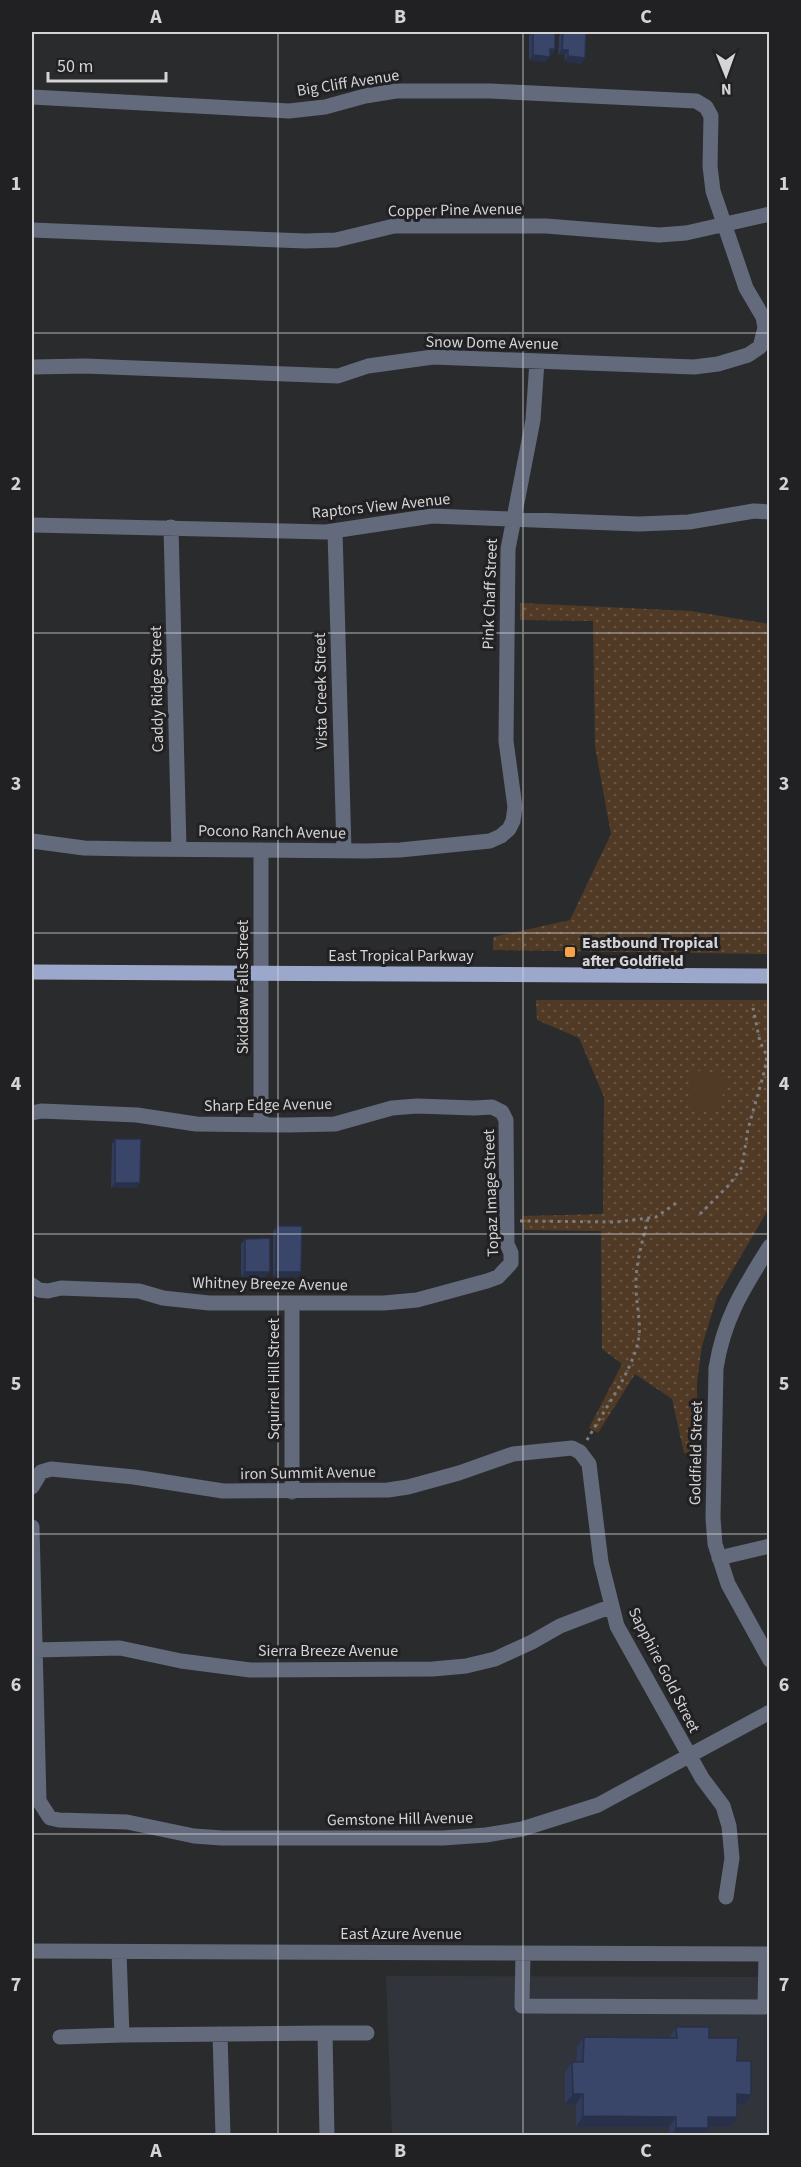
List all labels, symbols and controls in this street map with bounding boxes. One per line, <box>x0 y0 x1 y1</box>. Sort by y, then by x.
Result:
text: A <box>149 3 162 31</box>
text: B <box>394 3 406 31</box>
text: C <box>640 3 652 31</box>
scale bar <box>48 45 166 83</box>
north arrow <box>696 45 756 105</box>
text: 50 m <box>57 54 93 79</box>
street label: Big Cliff Avenue <box>295 64 401 102</box>
text: N <box>721 78 732 100</box>
text: 1 <box>11 170 21 198</box>
text: 1 <box>779 170 789 198</box>
street label: Copper Pine Avenue <box>388 198 522 222</box>
street label: Snow Dome Avenue <box>425 331 559 355</box>
text: 2 <box>11 470 21 498</box>
text: 2 <box>779 470 789 498</box>
street label: Raptors View Avenue <box>311 488 451 524</box>
street label: Pink Chaff Street <box>477 537 503 650</box>
street label: Caddy Ridge Street <box>145 625 169 752</box>
street label: Vista Creek Street <box>309 632 333 749</box>
text: 3 <box>11 770 21 798</box>
text: 3 <box>779 770 789 798</box>
street label: Pocono Ranch Avenue <box>198 820 346 844</box>
street label: Skiddaw Falls Street <box>232 919 254 1054</box>
place label: Eastbound Tropical after Goldfield <box>582 932 718 972</box>
street label: East Tropical Parkway <box>328 945 474 967</box>
marker: Eastbound Tropical after Goldfield <box>563 945 577 959</box>
text: 4 <box>11 1070 22 1098</box>
text: 4 <box>779 1070 790 1098</box>
street label: Sharp Edge Avenue <box>204 1093 332 1117</box>
street label: Topaz Image Street <box>478 1128 504 1257</box>
street label: Whitney Breeze Avenue <box>192 1272 348 1296</box>
street label: Squirrel Hill Street <box>263 1317 285 1440</box>
text: 5 <box>11 1370 21 1398</box>
text: 5 <box>779 1370 789 1398</box>
street label: Goldfield Street <box>684 1400 708 1505</box>
street label: iron Summit Avenue <box>240 1461 376 1485</box>
street label: Sapphire Gold Street <box>623 1603 705 1737</box>
street label: Sierra Breeze Avenue <box>258 1640 398 1662</box>
text: 6 <box>11 1671 21 1699</box>
text: 6 <box>779 1671 789 1699</box>
street label: Gemstone Hill Avenue <box>327 1807 473 1831</box>
street label: East Azure Avenue <box>340 1923 462 1945</box>
text: 7 <box>11 1971 21 1999</box>
text: 7 <box>779 1971 789 1999</box>
text: A <box>149 2137 162 2165</box>
text: B <box>394 2137 406 2165</box>
text: C <box>640 2137 652 2165</box>

